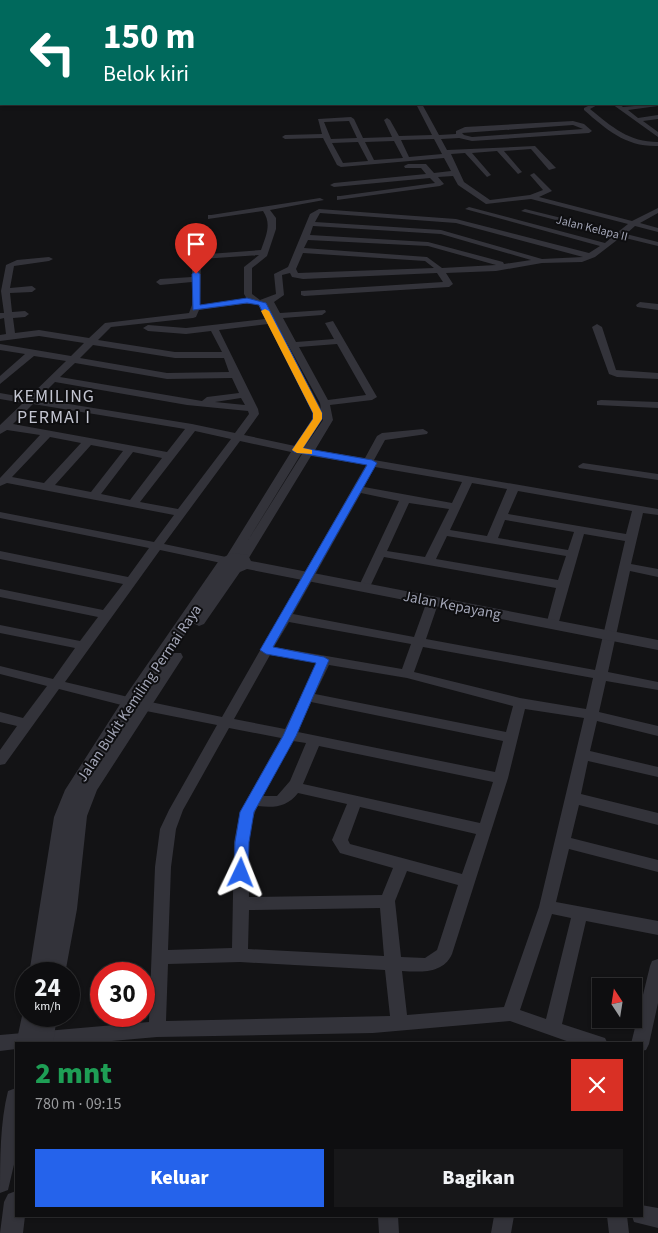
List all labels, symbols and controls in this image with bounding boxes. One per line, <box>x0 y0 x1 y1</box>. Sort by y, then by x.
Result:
text: 150 m <box>103 12 195 62</box>
icon: left <box>20 20 85 85</box>
text: Belok kiri <box>103 58 189 90</box>
street label: Jalan Kelapa II <box>554 211 629 246</box>
pin <box>175 223 217 274</box>
icon: arrive <box>182 230 210 258</box>
district label: KEMILING PERMAI I <box>13 384 95 430</box>
street label: Jalan Kepayang <box>401 586 503 625</box>
street label: Jalan Bukit Kemiling Permai Raya <box>72 600 207 786</box>
position arrow <box>214 846 266 898</box>
speed limit sign: 30 <box>90 962 155 1027</box>
text: 24 <box>34 970 61 1006</box>
north arrow <box>592 978 642 1028</box>
map controls <box>592 978 642 1028</box>
text: km/h <box>34 998 61 1015</box>
text: 2 mnt <box>35 1052 112 1095</box>
button: close <box>571 1059 623 1111</box>
text: 780 m · 09:15 <box>35 1093 122 1115</box>
button: Keluar <box>35 1149 324 1207</box>
button: Bagikan <box>334 1149 623 1207</box>

